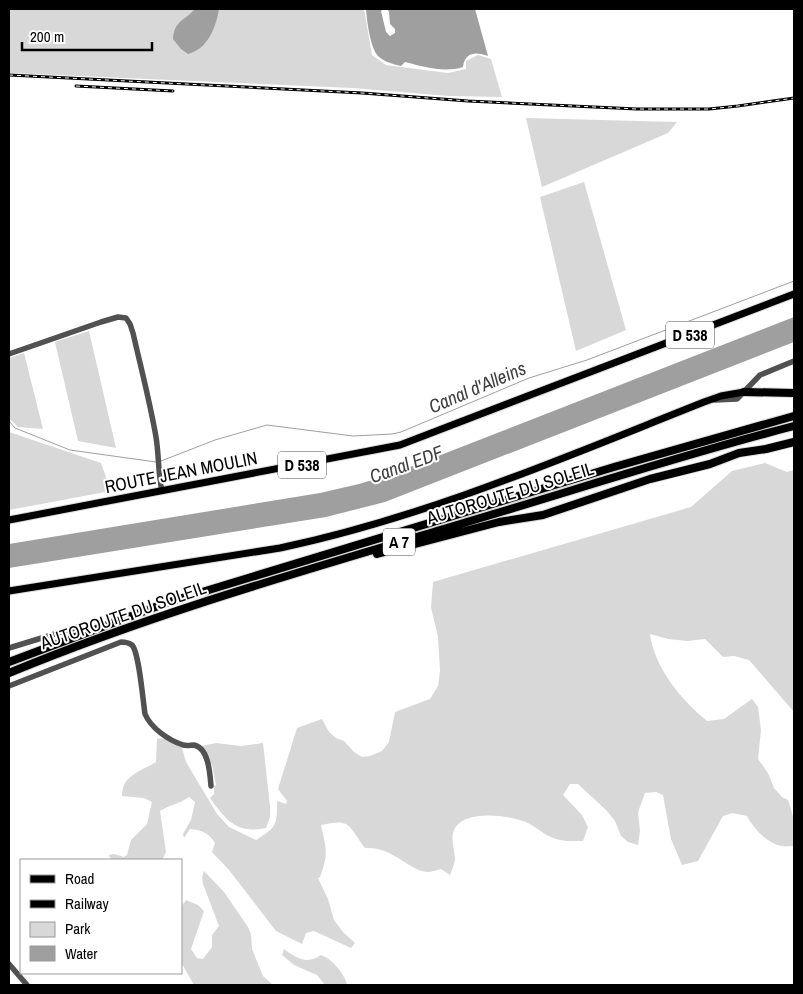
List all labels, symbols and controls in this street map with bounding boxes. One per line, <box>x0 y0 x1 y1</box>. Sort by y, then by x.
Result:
scale bar <box>22 20 152 52</box>
text: 200 m <box>30 26 64 47</box>
road number: D 538 <box>666 322 714 348</box>
water label: Canal d'Alleins <box>424 355 530 419</box>
water label: Canal EDF <box>366 438 448 489</box>
street label: ROUTE JEAN MOULIN <box>103 445 259 499</box>
road number: D 538 <box>278 452 326 478</box>
street label: AUTOROUTE DU SOLEIL <box>422 456 597 531</box>
road number: A 7 <box>383 528 415 556</box>
street label: AUTOROUTE DU SOLEIL <box>36 575 209 655</box>
legend <box>20 859 182 974</box>
text: Road <box>65 868 94 889</box>
text: Railway <box>65 893 110 914</box>
text: Park <box>65 918 91 939</box>
text: Water <box>65 943 97 964</box>

